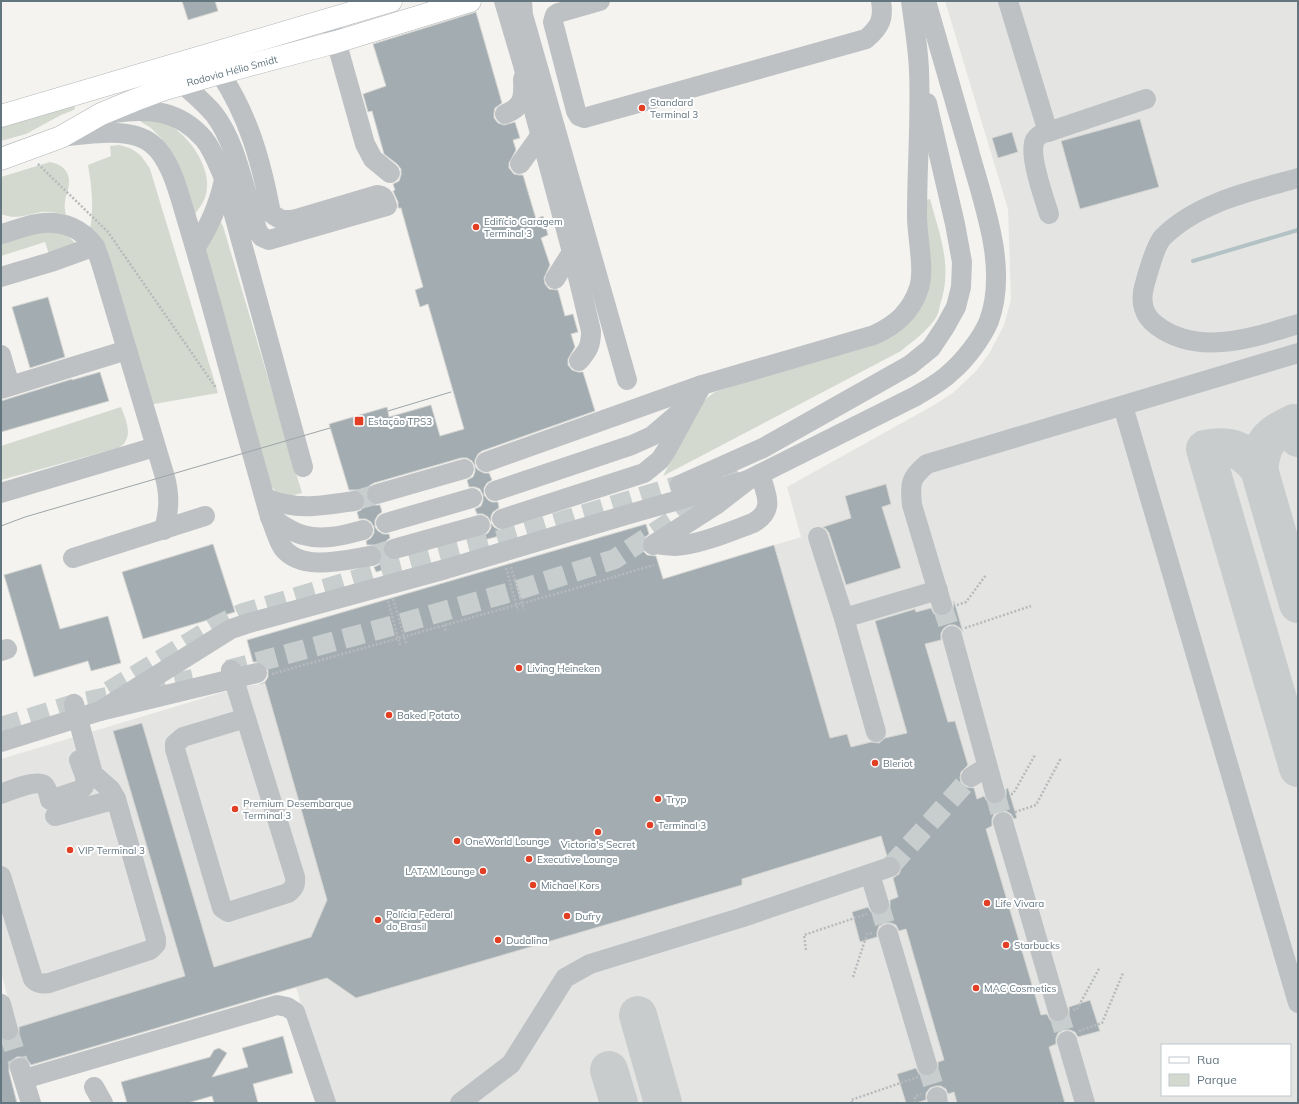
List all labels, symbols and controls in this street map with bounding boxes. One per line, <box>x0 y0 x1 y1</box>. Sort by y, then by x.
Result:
street label: Rodovia Hélio Smidt <box>185 52 279 89</box>
place label: Standard Terminal 3 <box>650 96 698 121</box>
marker: Standard Terminal 3 <box>637 103 647 113</box>
place label: Edifício Garagem Terminal 3 <box>484 215 563 240</box>
marker: Edifício Garagem Terminal 3 <box>471 222 481 232</box>
marker: Estação TPS3 <box>353 415 365 427</box>
place label: Estação TPS3 <box>368 415 432 428</box>
place label: Living Heineken <box>527 662 600 675</box>
marker: Living Heineken <box>514 663 524 673</box>
place label: Baked Potato <box>397 709 460 722</box>
marker: Baked Potato <box>384 710 394 720</box>
place label: Bleriot <box>883 757 913 770</box>
marker: Bleriot <box>870 758 880 768</box>
place label: Tryp <box>666 793 687 806</box>
marker: Tryp <box>653 794 663 804</box>
place label: Premium Desembarque Terminal 3 <box>243 797 352 822</box>
marker: Premium Desembarque Terminal 3 <box>230 804 240 814</box>
place label: Terminal 3 <box>658 819 706 832</box>
marker: Terminal 3 <box>645 820 655 830</box>
marker: Victoria's Secret <box>593 827 603 837</box>
place label: OneWorld Lounge <box>465 835 549 848</box>
marker: OneWorld Lounge <box>452 836 462 846</box>
place label: Victoria's Secret <box>561 838 636 851</box>
place label: VIP Terminal 3 <box>78 844 145 857</box>
marker: VIP Terminal 3 <box>65 845 75 855</box>
place label: Executive Lounge <box>537 853 618 866</box>
marker: Executive Lounge <box>524 854 534 864</box>
place label: LATAM Lounge <box>405 865 475 878</box>
marker: LATAM Lounge <box>478 866 488 876</box>
place label: Michael Kors <box>541 879 600 892</box>
marker: Michael Kors <box>528 880 538 890</box>
place label: Life Vivara <box>995 897 1044 910</box>
marker: Life Vivara <box>982 898 992 908</box>
place label: Polícia Federal do Brasil <box>386 908 453 933</box>
place label: Dufry <box>575 910 602 923</box>
marker: Dufry <box>562 911 572 921</box>
marker: Polícia Federal do Brasil <box>373 915 383 925</box>
place label: Dudalina <box>506 934 548 947</box>
marker: Dudalina <box>493 935 503 945</box>
place label: Starbucks <box>1014 939 1060 952</box>
marker: Starbucks <box>1001 940 1011 950</box>
place label: MAC Cosmetics <box>984 982 1056 995</box>
marker: MAC Cosmetics <box>971 983 981 993</box>
legend <box>1161 1044 1291 1096</box>
text: Rua <box>1197 1052 1219 1067</box>
text: Parque <box>1197 1072 1237 1087</box>

